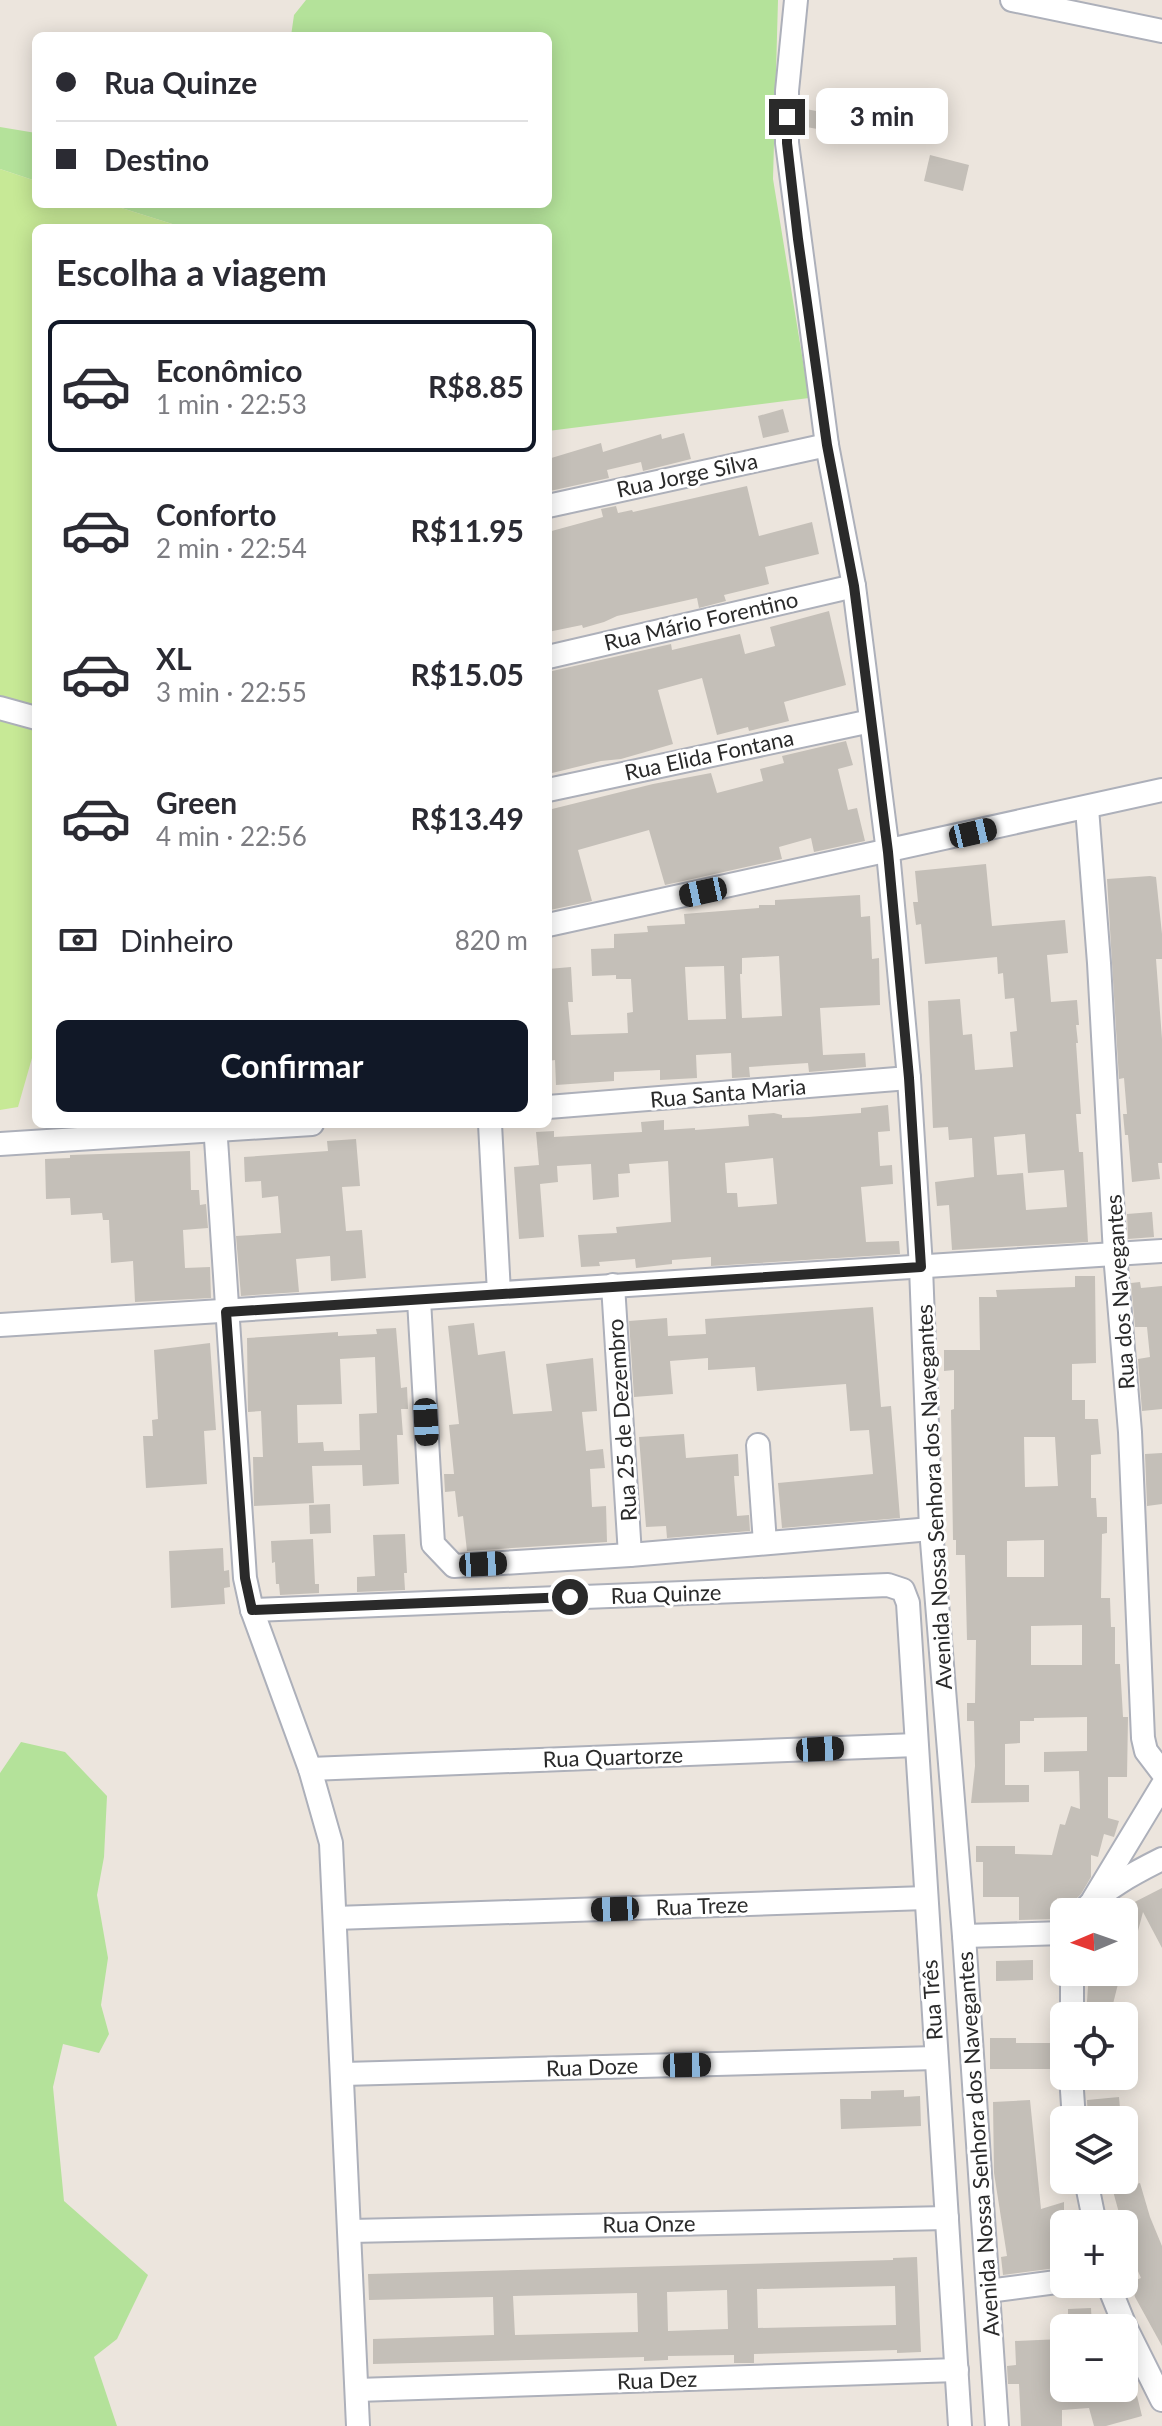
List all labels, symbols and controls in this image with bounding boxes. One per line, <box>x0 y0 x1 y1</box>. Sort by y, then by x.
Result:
text: Rua Quinze <box>104 64 257 100</box>
callout: 3 min <box>815 89 947 145</box>
route end <box>769 99 805 135</box>
text: 3 min <box>850 100 914 132</box>
text: Destino <box>104 141 209 177</box>
text: Escolha a viagem <box>56 250 327 294</box>
icon: car <box>60 350 132 422</box>
text: Econômico <box>156 352 302 388</box>
text: R$8.85 <box>428 368 524 404</box>
text: 1 min · 22:53 <box>156 388 307 420</box>
street label: Rua Jorge Silva <box>614 446 760 503</box>
icon: car <box>60 494 132 566</box>
text: Conforto <box>156 496 276 532</box>
text: R$11.95 <box>411 512 524 548</box>
text: 2 min · 22:54 <box>156 532 307 564</box>
street label: Rua Mário Forentino <box>601 585 800 656</box>
icon: car <box>60 638 132 710</box>
text: XL <box>156 640 192 676</box>
text: R$15.05 <box>411 656 524 692</box>
text: 3 min · 22:55 <box>156 676 307 708</box>
street label: Rua Elida Fontana <box>622 723 796 786</box>
icon: car <box>60 782 132 854</box>
text: Green <box>156 784 237 820</box>
text: R$13.49 <box>411 800 524 836</box>
car <box>947 816 999 850</box>
text: 4 min · 22:56 <box>156 820 307 852</box>
car <box>677 875 729 909</box>
icon: cash <box>56 918 100 962</box>
text: Dinheiro <box>120 922 234 958</box>
text: 820 m <box>455 924 528 956</box>
button: Confirmar <box>56 1020 528 1112</box>
street label: Rua Santa Maria <box>649 1072 807 1113</box>
street label: Rua dos Navegantes <box>1099 1194 1140 1390</box>
street label: Avenida Nossa Senhora dos Navegantes <box>910 1304 957 1690</box>
street label: Rua 25 de Dezembro <box>601 1318 642 1522</box>
car <box>413 1397 439 1447</box>
car <box>458 1551 508 1577</box>
street label: Rua Quinze <box>610 1578 722 1609</box>
route start <box>552 1579 588 1615</box>
car <box>795 1736 845 1762</box>
street label: Rua Quartorze <box>542 1741 684 1772</box>
street label: Rua Treze <box>655 1890 749 1921</box>
car <box>591 1896 639 1922</box>
north arrow <box>1050 1898 1138 1986</box>
map controls <box>1050 1898 1138 2402</box>
street label: Avenida Nossa Senhora dos Navegantes <box>951 1951 1004 2337</box>
street label: Rua Três <box>915 1959 948 2041</box>
button: locate <box>1050 2002 1138 2090</box>
street label: Rua Doze <box>545 2051 639 2082</box>
car <box>663 2053 711 2077</box>
button: layers <box>1050 2106 1138 2194</box>
street label: Rua Onze <box>602 2209 696 2238</box>
button: + <box>1050 2210 1138 2298</box>
button: − <box>1050 2314 1138 2402</box>
street label: Rua Dez <box>616 2365 698 2394</box>

